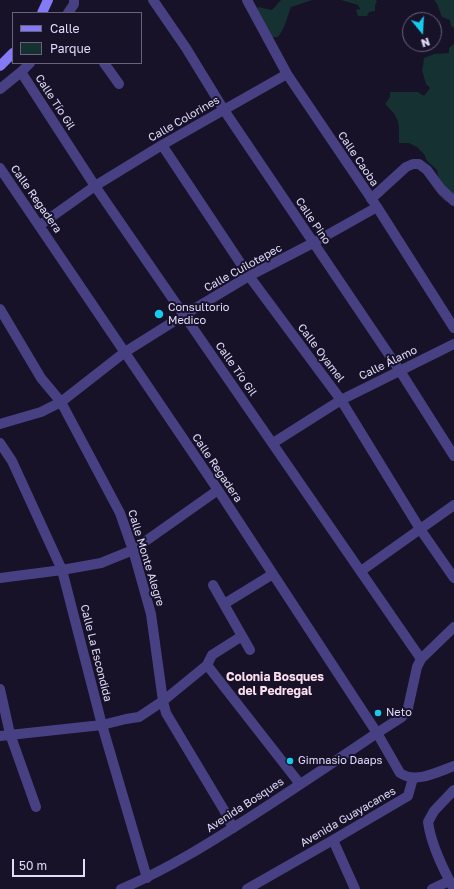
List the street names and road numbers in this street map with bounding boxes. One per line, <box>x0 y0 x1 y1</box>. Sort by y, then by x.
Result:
street label: Calle Tío Gil <box>32 72 78 132</box>
street label: Calle Colorines <box>146 93 222 145</box>
street label: Calle Caoba <box>335 129 381 189</box>
street label: Calle Regadera <box>8 162 64 236</box>
street label: Calle Pino <box>293 195 333 247</box>
street label: Calle Cuilotepec <box>202 241 284 295</box>
street label: Calle Oyamel <box>295 321 347 385</box>
street label: Calle Tío Gil <box>212 339 260 399</box>
street label: Calle Álamo <box>357 343 419 383</box>
street label: Calle Regadera <box>189 431 245 505</box>
street label: Calle Monte Alegre <box>125 508 167 608</box>
street label: Calle La Escondida <box>78 603 114 703</box>
street label: Avenida Bosques <box>204 775 286 835</box>
street label: Avenida Guayacanes <box>298 784 398 850</box>

